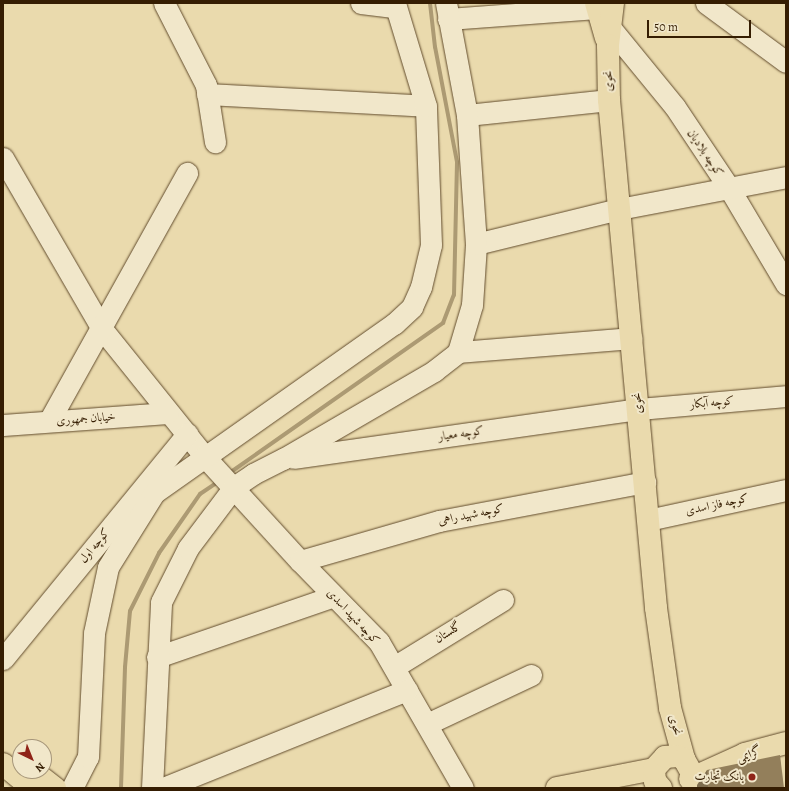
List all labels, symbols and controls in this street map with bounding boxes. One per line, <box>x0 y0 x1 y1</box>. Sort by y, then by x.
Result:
scale bar <box>649 12 753 38</box>
text: 50 m <box>654 19 678 35</box>
street label: نحوی <box>602 70 616 92</box>
street label: کوچه بلادیان <box>684 127 726 179</box>
street label: نحوی <box>630 392 646 414</box>
street label: کوچه آبکار <box>689 394 735 412</box>
street label: خیابان جمهوری <box>56 410 116 428</box>
street label: کوچه معیار <box>437 424 485 444</box>
street label: کوچه فاز اسدی <box>684 491 750 519</box>
street label: کوچه شهید راهی <box>437 502 505 528</box>
street label: کوچه اول <box>77 526 113 566</box>
street label: کوچه شهید اسدی <box>323 586 383 648</box>
street label: گلستان <box>432 619 464 647</box>
street label: نحوی <box>665 713 685 737</box>
north arrow <box>12 739 52 779</box>
street label: گرایمی <box>735 744 763 766</box>
text: N <box>32 759 48 776</box>
place label: بانک تجارت <box>694 770 744 784</box>
marker: بانک تجارت <box>747 772 757 782</box>

